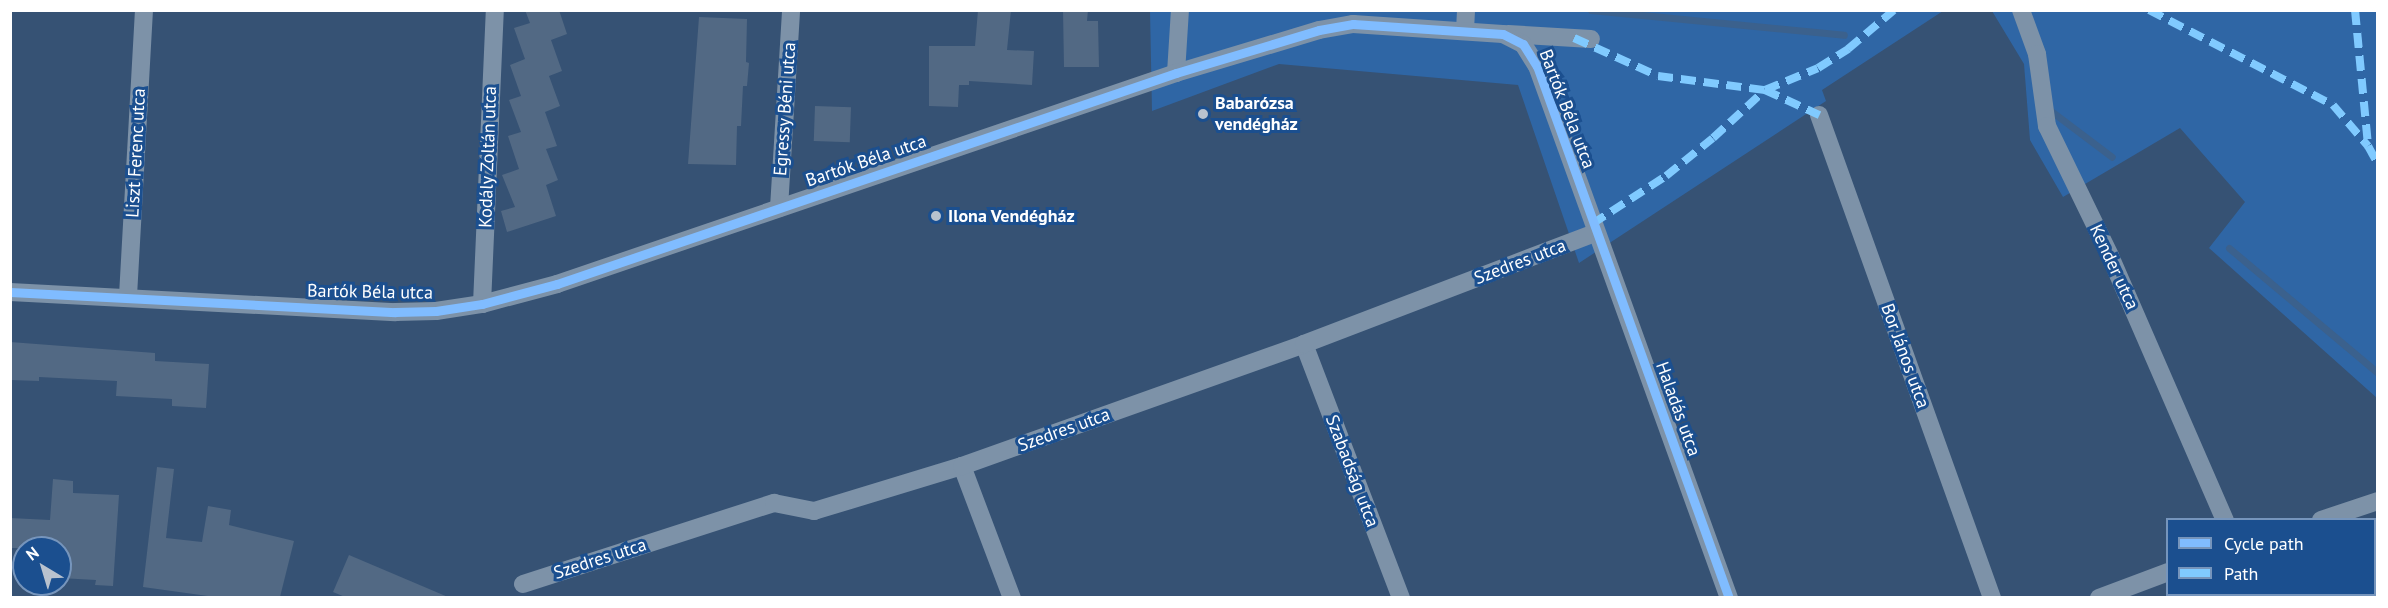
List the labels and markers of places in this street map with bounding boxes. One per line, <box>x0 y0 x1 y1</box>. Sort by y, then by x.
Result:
place label: Babarózsa vendégház <box>1215 93 1298 136</box>
marker: Babarózsa vendégház <box>1196 107 1210 121</box>
place label: Ilona Vendégház <box>948 205 1075 227</box>
marker: Ilona Vendégház <box>929 209 943 223</box>

